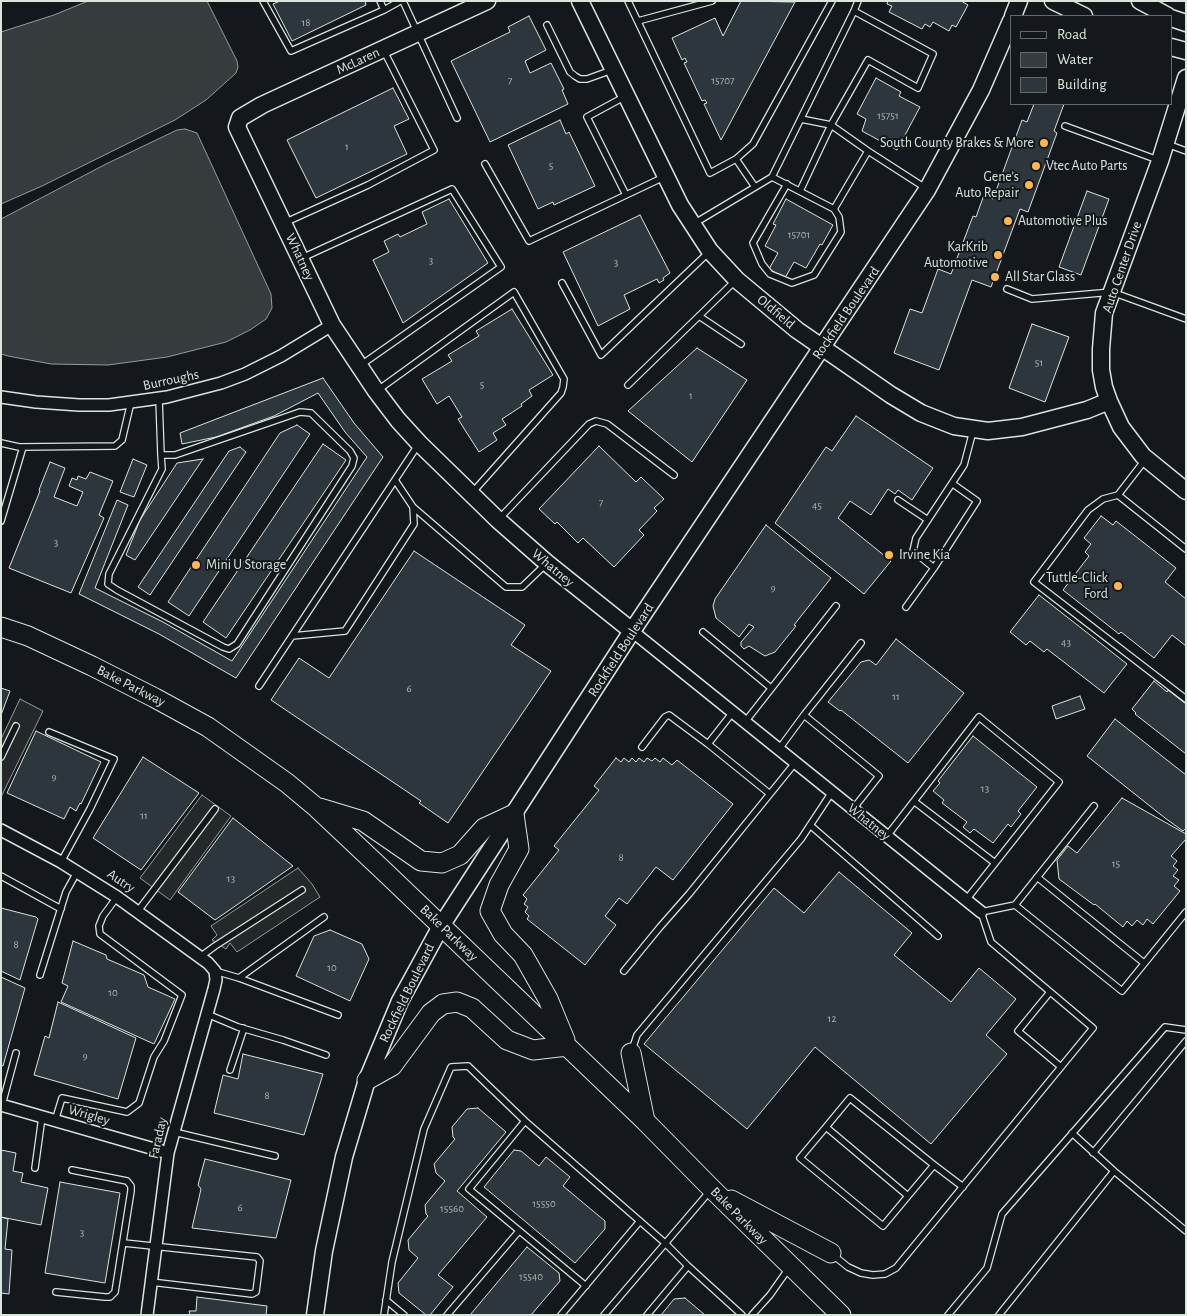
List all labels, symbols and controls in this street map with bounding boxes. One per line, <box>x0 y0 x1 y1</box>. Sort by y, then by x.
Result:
legend <box>1010 15 1172 105</box>
house number: 18 <box>302 16 310 30</box>
text: Road <box>1057 27 1087 42</box>
street label: McLaren <box>334 44 382 78</box>
text: Water <box>1057 52 1093 67</box>
house number: 7 <box>508 74 512 88</box>
house number: 15707 <box>711 74 735 88</box>
text: Building <box>1057 77 1107 92</box>
house number: 15751 <box>877 109 899 123</box>
place label: South County Brakes & More <box>880 135 1034 151</box>
marker: South County Brakes & More <box>1038 137 1050 149</box>
house number: 1 <box>345 140 349 154</box>
place label: Vtec Auto Parts <box>1046 158 1127 174</box>
house number: 5 <box>549 159 553 173</box>
marker: Vtec Auto Parts <box>1030 160 1042 172</box>
place label: Gene’s Auto Repair <box>955 169 1019 202</box>
marker: Gene’s Auto Repair <box>1023 179 1035 191</box>
place label: Automotive Plus <box>1018 213 1107 229</box>
marker: Automotive Plus <box>1002 215 1014 227</box>
street label: Auto Center Drive <box>1098 219 1146 315</box>
house number: 15701 <box>788 228 810 242</box>
street label: Whatney <box>282 231 318 283</box>
place label: KarKrib Automotive <box>924 239 988 272</box>
marker: KarKrib Automotive <box>992 249 1004 261</box>
house number: 3 <box>429 254 433 268</box>
house number: 3 <box>614 256 618 270</box>
street label: Rockfield Boulevard <box>809 263 883 363</box>
place label: All Star Glass <box>1005 269 1075 285</box>
marker: All Star Glass <box>989 271 1001 283</box>
street label: Oldfield <box>754 291 798 333</box>
house number: 51 <box>1035 356 1043 370</box>
street label: Burroughs <box>141 366 201 394</box>
house number: 5 <box>480 378 484 392</box>
house number: 1 <box>689 389 693 403</box>
house number: 7 <box>599 496 603 510</box>
house number: 45 <box>812 499 822 513</box>
house number: 3 <box>54 536 58 550</box>
street label: Whatney <box>528 545 578 591</box>
place label: Irvine Kia <box>899 547 950 563</box>
marker: Irvine Kia <box>883 549 895 561</box>
place label: Mini U Storage <box>206 557 286 573</box>
marker: Mini U Storage <box>190 559 202 571</box>
place label: Tuttle-Click Ford <box>1046 570 1108 602</box>
marker: Tuttle-Click Ford <box>1112 580 1124 592</box>
house number: 9 <box>770 581 776 595</box>
street label: Rockfield Boulevard <box>584 600 658 700</box>
house number: 43 <box>1061 636 1071 650</box>
street label: Bake Parkway <box>94 662 168 710</box>
house number: 6 <box>406 682 412 696</box>
house number: 11 <box>892 690 900 704</box>
house number: 9 <box>51 770 57 784</box>
house number: 13 <box>981 782 989 796</box>
street label: Whatney <box>844 800 894 844</box>
house number: 11 <box>140 809 148 823</box>
house number: 8 <box>618 851 624 865</box>
house number: 15 <box>1112 857 1120 871</box>
street label: Autry <box>104 866 138 896</box>
house number: 13 <box>227 872 235 886</box>
street label: Bake Parkway <box>416 901 482 965</box>
house number: 8 <box>13 938 19 952</box>
street label: Rockfield Boulevard <box>376 941 438 1045</box>
house number: 10 <box>327 961 337 975</box>
house number: 10 <box>108 986 118 1000</box>
house number: 12 <box>828 1012 836 1026</box>
house number: 9 <box>82 1049 88 1063</box>
house number: 8 <box>264 1089 270 1103</box>
street label: Wrigley <box>66 1101 112 1129</box>
street label: Faraday <box>145 1115 171 1161</box>
street label: Bake Parkway <box>707 1184 771 1248</box>
house number: 15550 <box>532 1197 556 1211</box>
house number: 6 <box>237 1201 243 1215</box>
house number: 15560 <box>440 1202 464 1216</box>
house number: 3 <box>80 1226 84 1240</box>
house number: 15540 <box>519 1270 543 1284</box>

